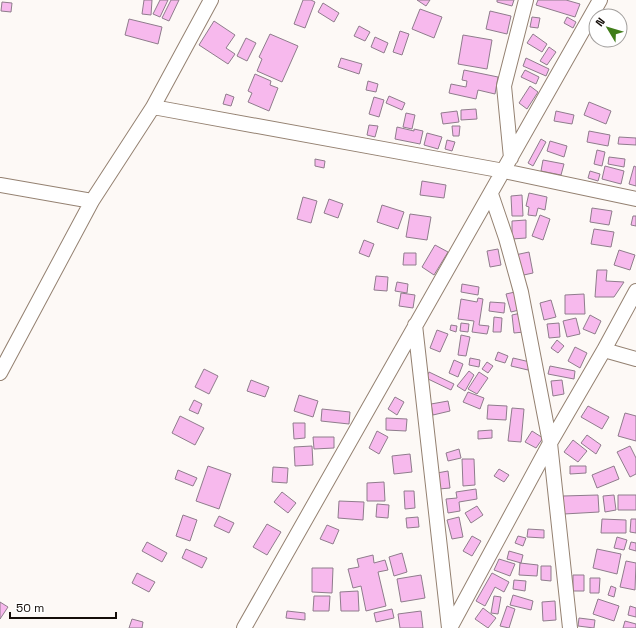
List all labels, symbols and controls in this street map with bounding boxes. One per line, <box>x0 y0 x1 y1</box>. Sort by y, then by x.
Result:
north arrow <box>588 8 628 48</box>
text: N <box>592 15 608 29</box>
scale bar <box>10 594 116 620</box>
text: 50 m <box>16 600 44 616</box>

